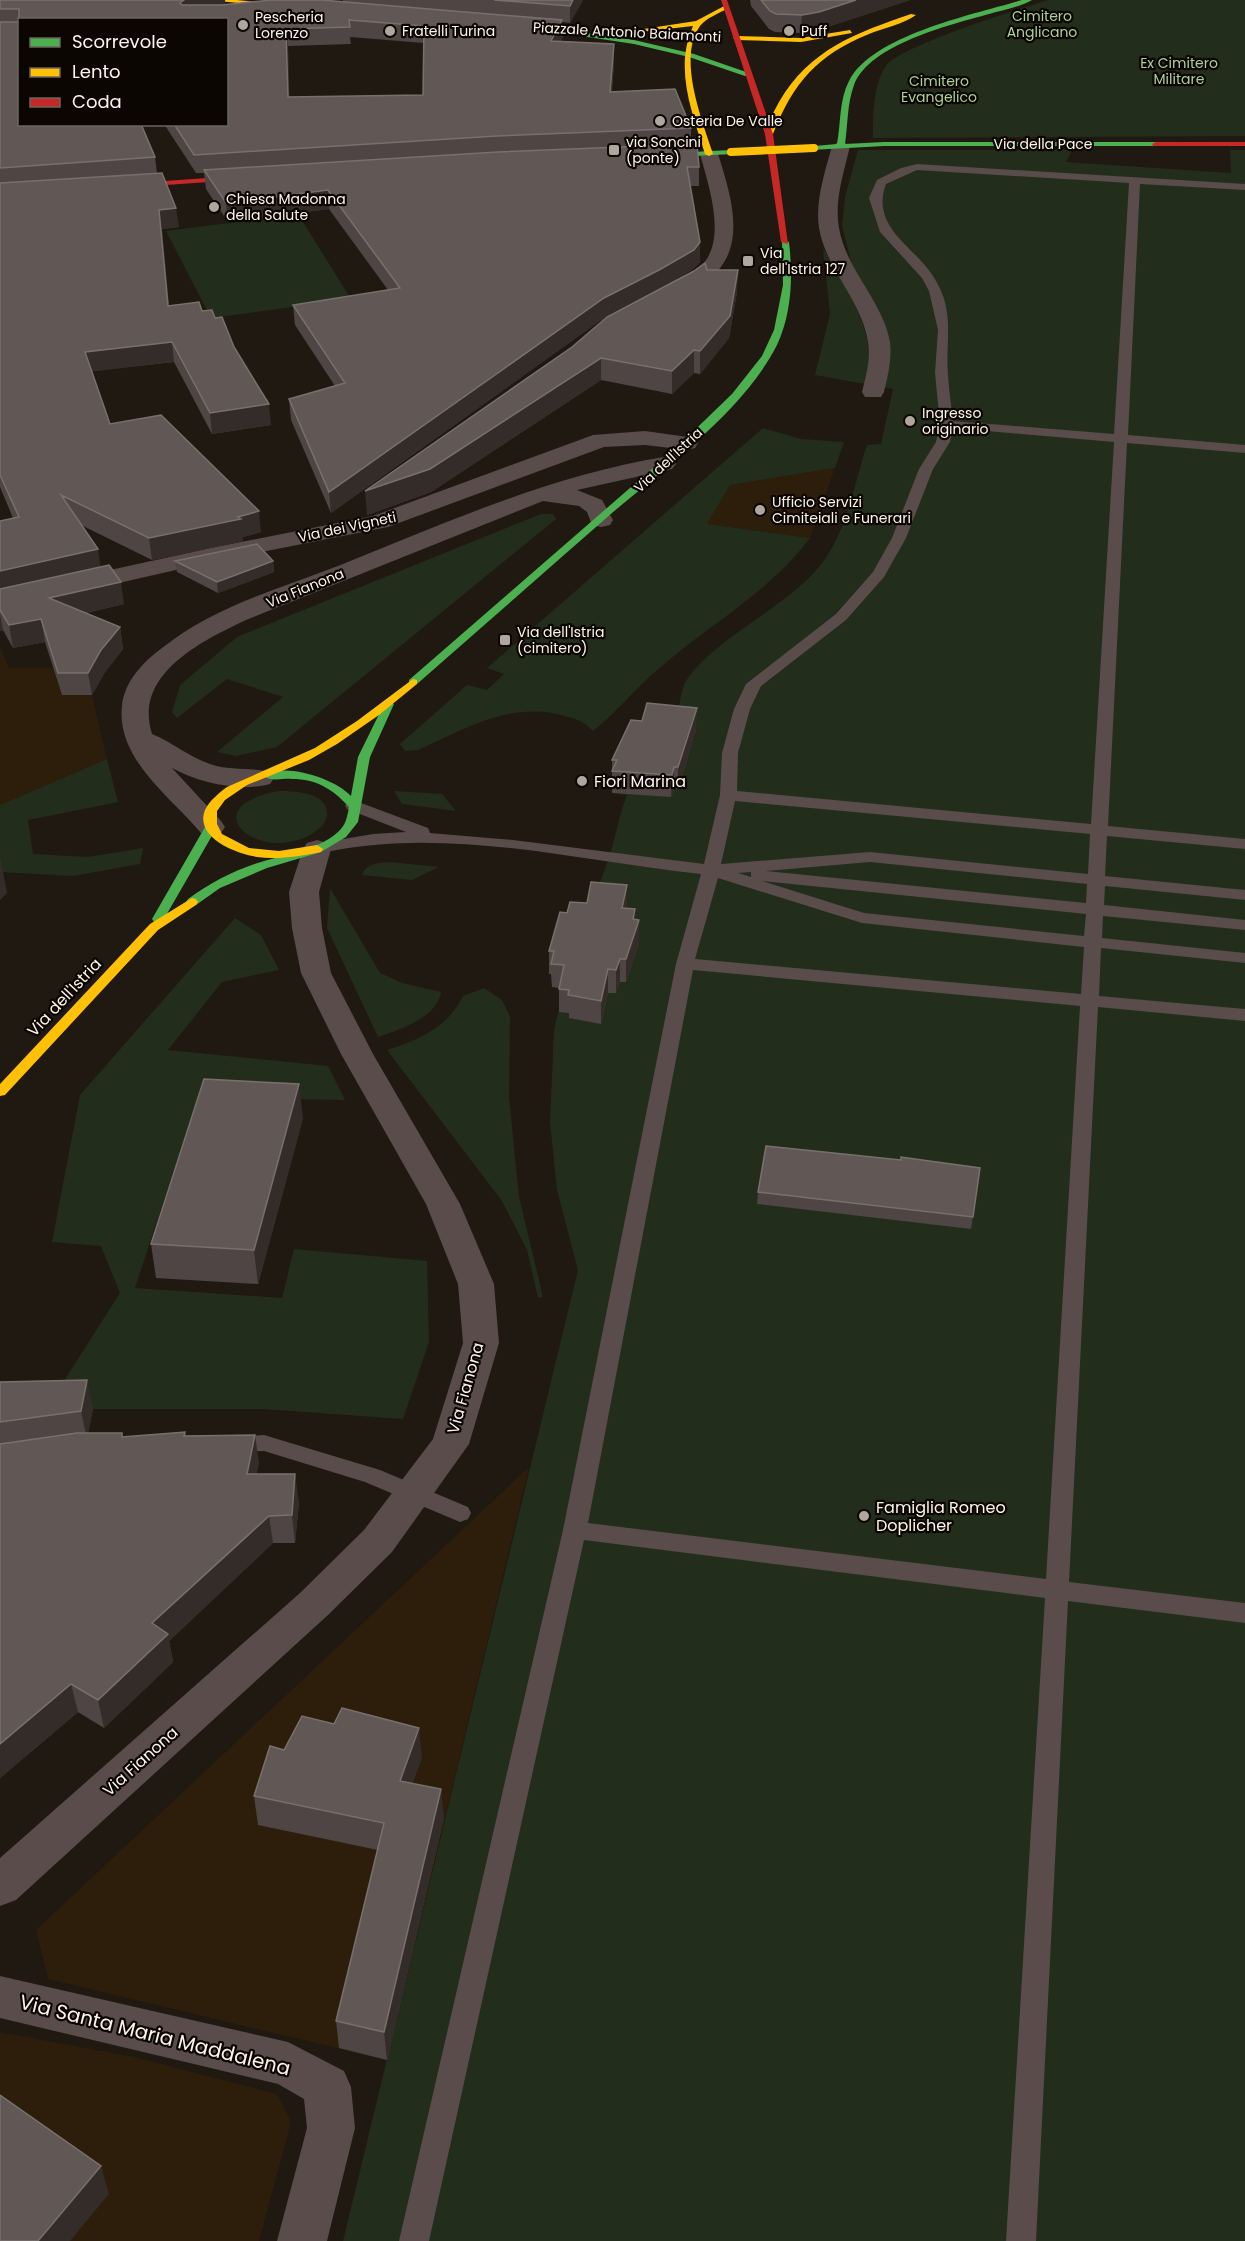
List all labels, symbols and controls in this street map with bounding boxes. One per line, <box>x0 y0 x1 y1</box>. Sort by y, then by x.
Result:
park label: Cimitero Anglicano <box>1007 6 1077 42</box>
place label: Pescheria Lorenzo <box>255 7 323 43</box>
street label: Piazzale Antonio Baiamonti <box>532 17 722 47</box>
legend <box>18 18 228 126</box>
marker: Pescheria Lorenzo <box>236 18 250 32</box>
place label: Fratelli Turina <box>402 21 495 41</box>
place label: Puff <box>801 21 828 41</box>
marker: Fratelli Turina <box>383 24 397 38</box>
marker: Puff <box>782 24 796 38</box>
text: Scorrevole <box>72 29 167 54</box>
park label: Ex Cimitero Militare <box>1140 53 1218 89</box>
text: Lento <box>72 59 121 84</box>
park label: Cimitero Evangelico <box>901 71 977 107</box>
text: Coda <box>72 89 122 114</box>
place label: Osteria De Valle <box>672 111 783 131</box>
marker: Osteria De Valle <box>653 114 667 128</box>
place label: via Soncini (ponte) <box>626 132 701 168</box>
street label: Via della Pace <box>993 134 1093 154</box>
marker: via Soncini (ponte) <box>607 143 621 157</box>
place label: Chiesa Madonna della Salute <box>226 189 346 225</box>
marker: Chiesa Madonna della Salute <box>207 200 221 214</box>
place label: Via dell'Istria 127 <box>760 243 846 279</box>
marker: Via dell'Istria 127 <box>741 254 755 268</box>
place label: Ingresso originario <box>922 403 989 439</box>
marker: Ingresso originario <box>903 414 917 428</box>
street label: Via dell'Istria <box>629 423 707 497</box>
place label: Ufficio Servizi Cimiteiali e Funerari <box>772 492 911 528</box>
marker: Ufficio Servizi Cimiteiali e Funerari <box>753 503 767 517</box>
street label: Via dei Vigneti <box>296 507 398 547</box>
street label: Via Fianona <box>263 563 347 613</box>
place label: Via dell'Istria (cimitero) <box>517 622 604 658</box>
marker: Via dell'Istria (cimitero) <box>498 633 512 647</box>
place label: Fiori Marina <box>594 770 686 793</box>
marker: Fiori Marina <box>575 774 589 788</box>
street label: Via dell'Istria <box>22 953 107 1042</box>
street label: Via Fianona <box>441 1340 490 1437</box>
place label: Famiglia Romeo Doplicher <box>876 1496 1006 1537</box>
marker: Famiglia Romeo Doplicher <box>857 1509 871 1523</box>
street label: Via Fianona <box>98 1721 183 1801</box>
street label: Via Santa Maria Maddalena <box>17 1988 293 2082</box>

